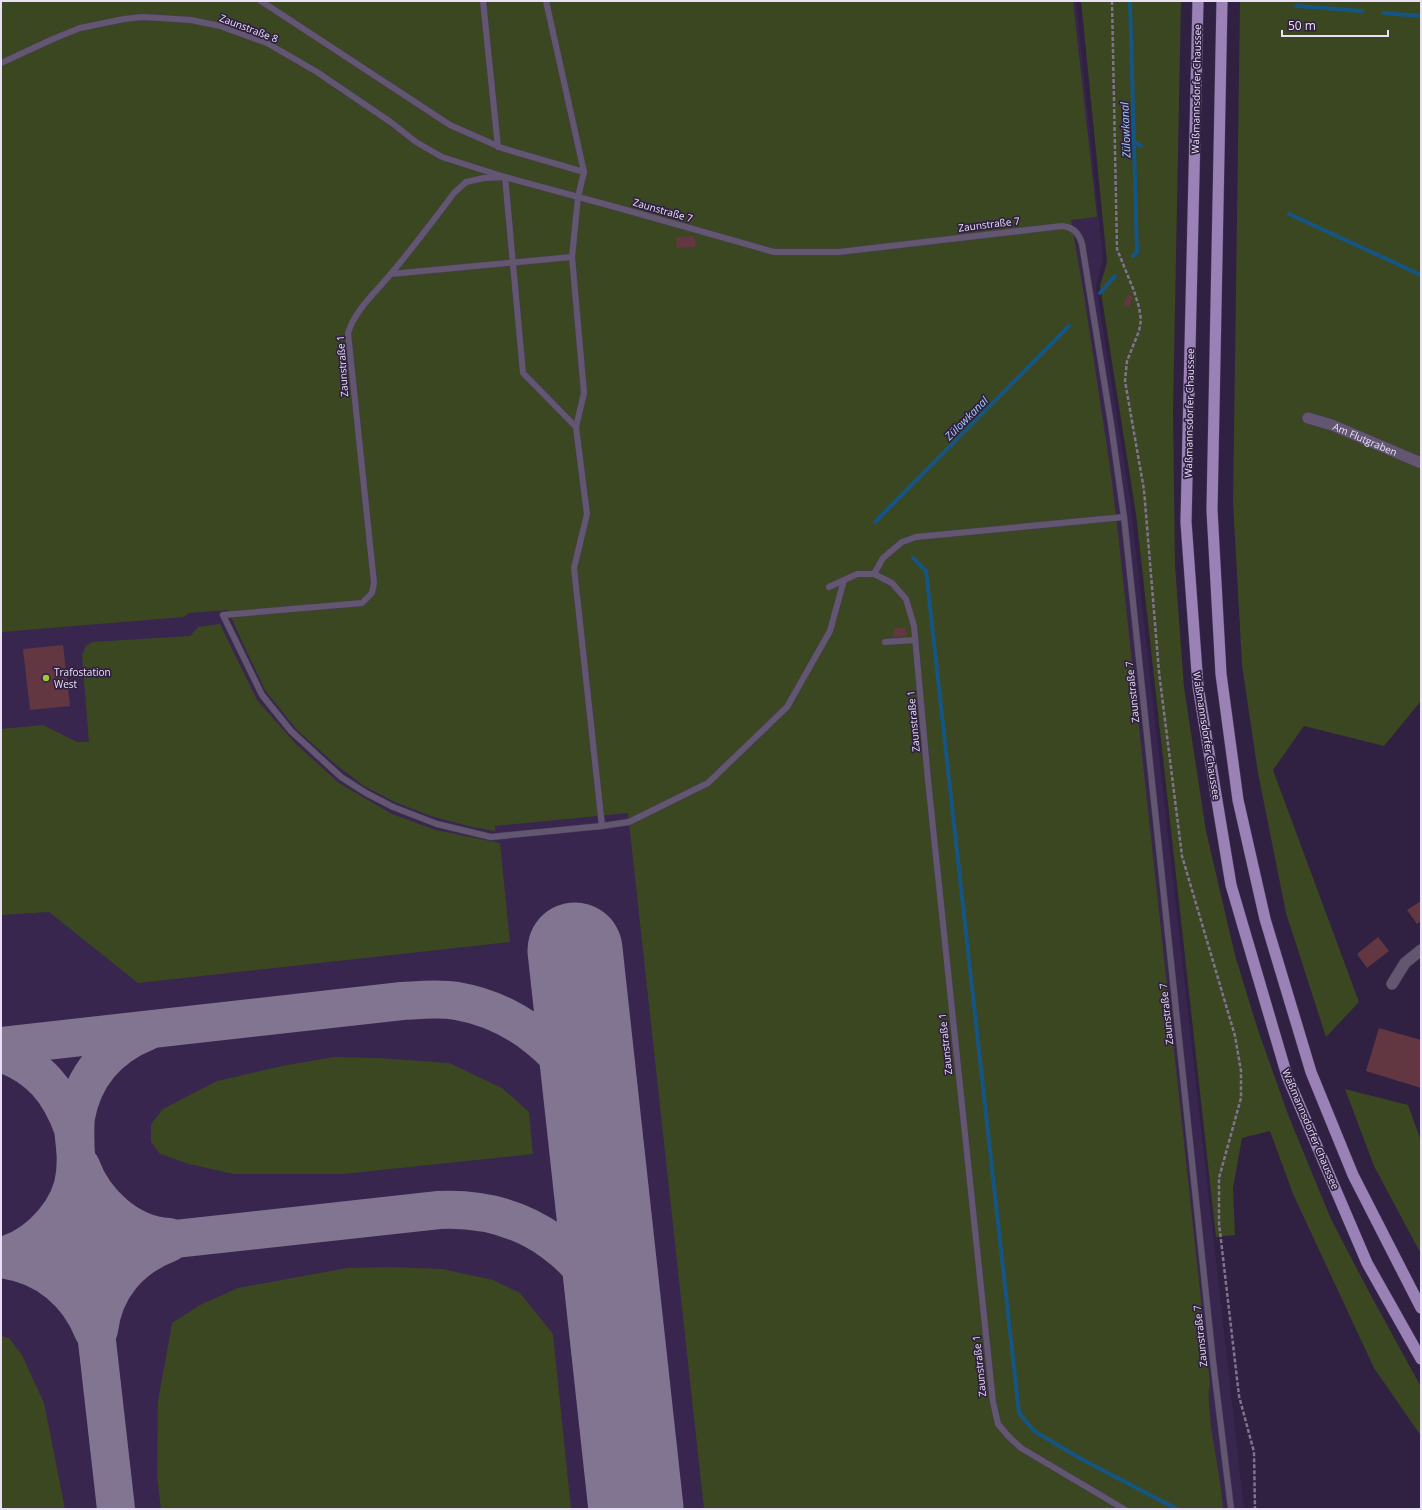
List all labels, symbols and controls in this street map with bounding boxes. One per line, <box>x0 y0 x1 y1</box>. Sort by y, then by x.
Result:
street label: Zaunstraße 8 <box>218 10 281 46</box>
scale bar <box>1282 12 1388 38</box>
text: 50 m <box>1288 17 1316 34</box>
street label: Waßmannsdorfer Chaussee <box>1188 24 1204 154</box>
water label: Zülowkanal <box>1117 102 1134 159</box>
street label: Zaunstraße 7 <box>631 195 695 225</box>
street label: Zaunstraße 7 <box>958 213 1021 235</box>
street label: Zaunstraße 1 <box>333 335 351 397</box>
street label: Waßmannsdorfer Chaussee <box>1181 348 1197 478</box>
water label: Zülowkanal <box>940 393 991 444</box>
street label: Am Flutgraben <box>1331 419 1399 459</box>
street label: Zaunstraße 7 <box>1122 660 1142 723</box>
place label: Trafostation West <box>54 665 111 691</box>
street label: Waßmannsdorfer Chaussee <box>1190 671 1224 801</box>
marker: Trafostation West <box>41 673 51 683</box>
street label: Zaunstraße 1 <box>903 690 923 752</box>
street label: Zaunstraße 7 <box>1156 982 1176 1045</box>
street label: Zaunstraße 1 <box>935 1013 955 1075</box>
street label: Waßmannsdorfer Chaussee <box>1279 1067 1343 1192</box>
street label: Zaunstraße 7 <box>1190 1304 1210 1367</box>
street label: Zaunstraße 1 <box>969 1335 989 1397</box>

